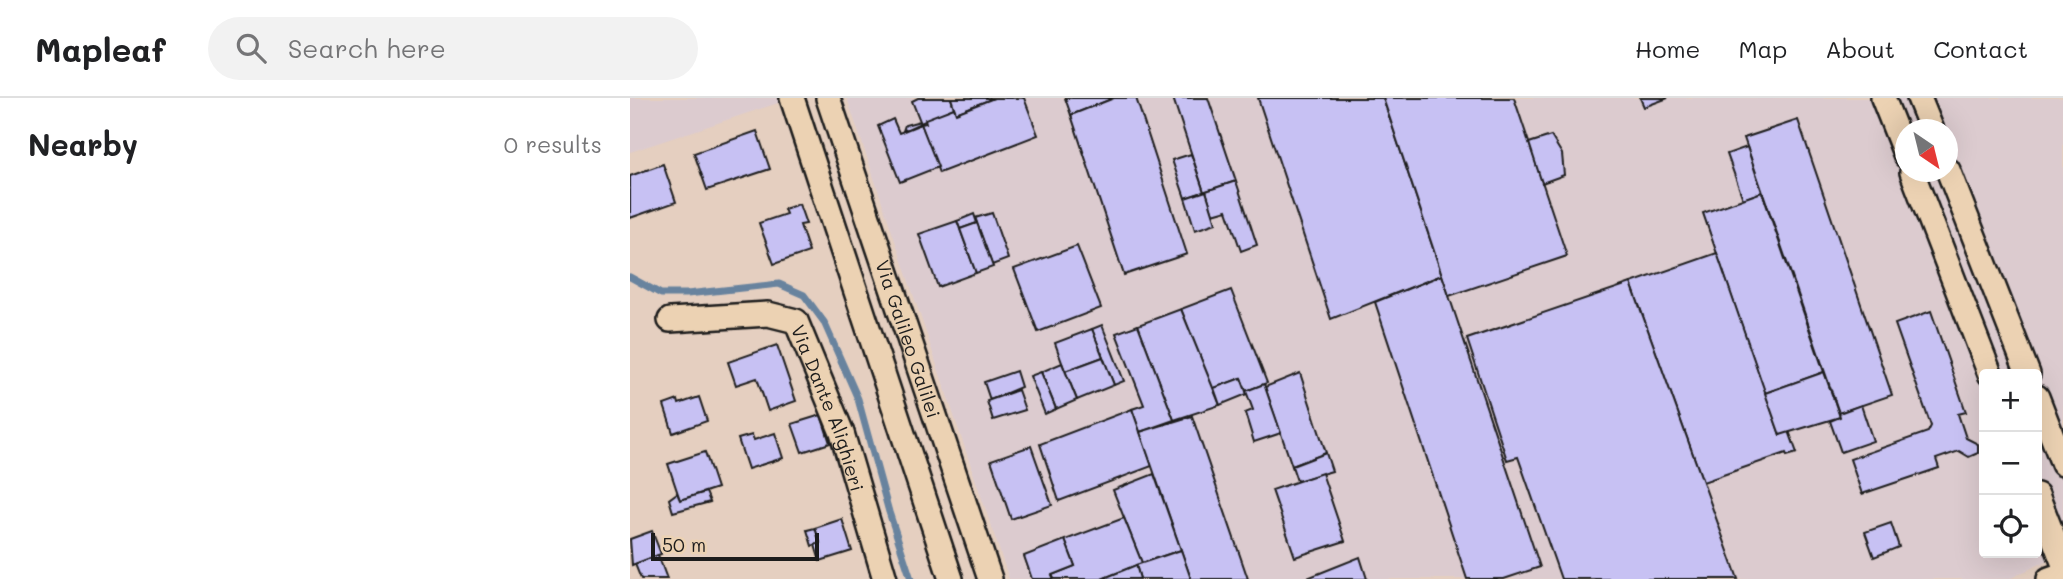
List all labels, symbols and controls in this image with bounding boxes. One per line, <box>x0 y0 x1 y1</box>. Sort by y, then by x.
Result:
search box <box>208 17 698 80</box>
text: Mapleaf <box>35 27 166 70</box>
icon: search <box>232 29 270 67</box>
text: Search here <box>288 31 446 65</box>
text: Home <box>1635 33 1700 64</box>
text: Map <box>1738 33 1787 64</box>
text: About <box>1825 33 1895 64</box>
text: Contact <box>1933 33 2028 64</box>
north arrow <box>1895 119 1958 182</box>
text: Nearby <box>28 124 138 164</box>
text: 0 results <box>504 129 602 159</box>
street label: Via Galileo Galilei <box>871 256 947 421</box>
street label: Via Dante Alighieri <box>786 321 871 494</box>
map controls <box>1979 369 2042 558</box>
button: + <box>1979 369 2042 432</box>
button: − <box>1979 432 2042 495</box>
button: locate <box>1979 495 2042 558</box>
scale bar <box>651 530 819 562</box>
text: 50 m <box>662 532 706 557</box>

